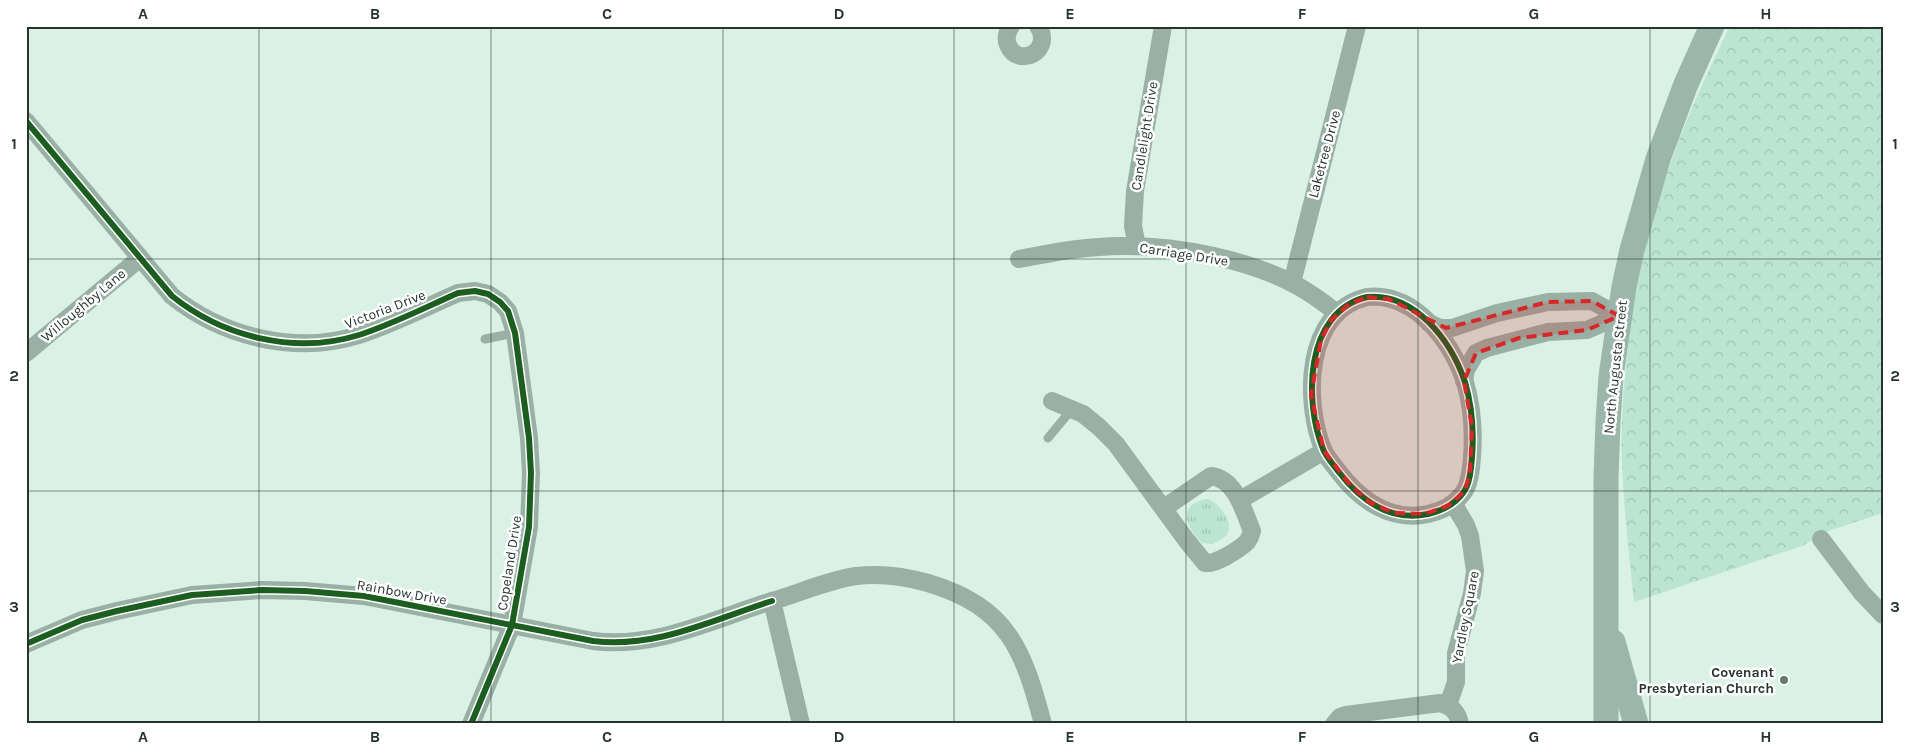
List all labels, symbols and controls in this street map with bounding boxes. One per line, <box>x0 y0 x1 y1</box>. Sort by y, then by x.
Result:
text: A <box>138 4 148 23</box>
text: B <box>370 4 380 23</box>
text: C <box>602 4 612 23</box>
text: D <box>834 4 845 23</box>
text: E <box>1065 4 1075 23</box>
text: F <box>1298 4 1307 23</box>
text: G <box>1529 4 1539 23</box>
text: H <box>1760 4 1772 23</box>
street label: Candlelight Drive <box>1128 80 1161 192</box>
street label: Laketree Drive <box>1305 108 1344 200</box>
text: 1 <box>11 134 17 153</box>
text: 1 <box>1892 134 1898 153</box>
street label: Carriage Drive <box>1138 239 1229 270</box>
street label: Willoughby Lane <box>38 265 129 346</box>
street label: Victoria Drive <box>342 286 428 333</box>
street label: North Augusta Street <box>1600 299 1631 435</box>
text: 2 <box>9 366 19 385</box>
text: 2 <box>1890 366 1900 385</box>
street label: Copeland Drive <box>494 514 525 612</box>
street label: Yardley Square <box>1448 569 1483 665</box>
street label: Rainbow Drive <box>356 576 448 609</box>
text: 3 <box>9 597 19 616</box>
text: 3 <box>1890 597 1900 616</box>
place label: Covenant Presbyterian Church <box>1638 664 1774 697</box>
marker: Covenant Presbyterian Church <box>1778 674 1790 686</box>
text: A <box>138 727 148 746</box>
text: B <box>370 727 380 746</box>
text: C <box>602 727 612 746</box>
text: D <box>834 727 845 746</box>
text: E <box>1065 727 1075 746</box>
text: F <box>1298 727 1307 746</box>
text: G <box>1529 727 1539 746</box>
text: H <box>1760 727 1772 746</box>

